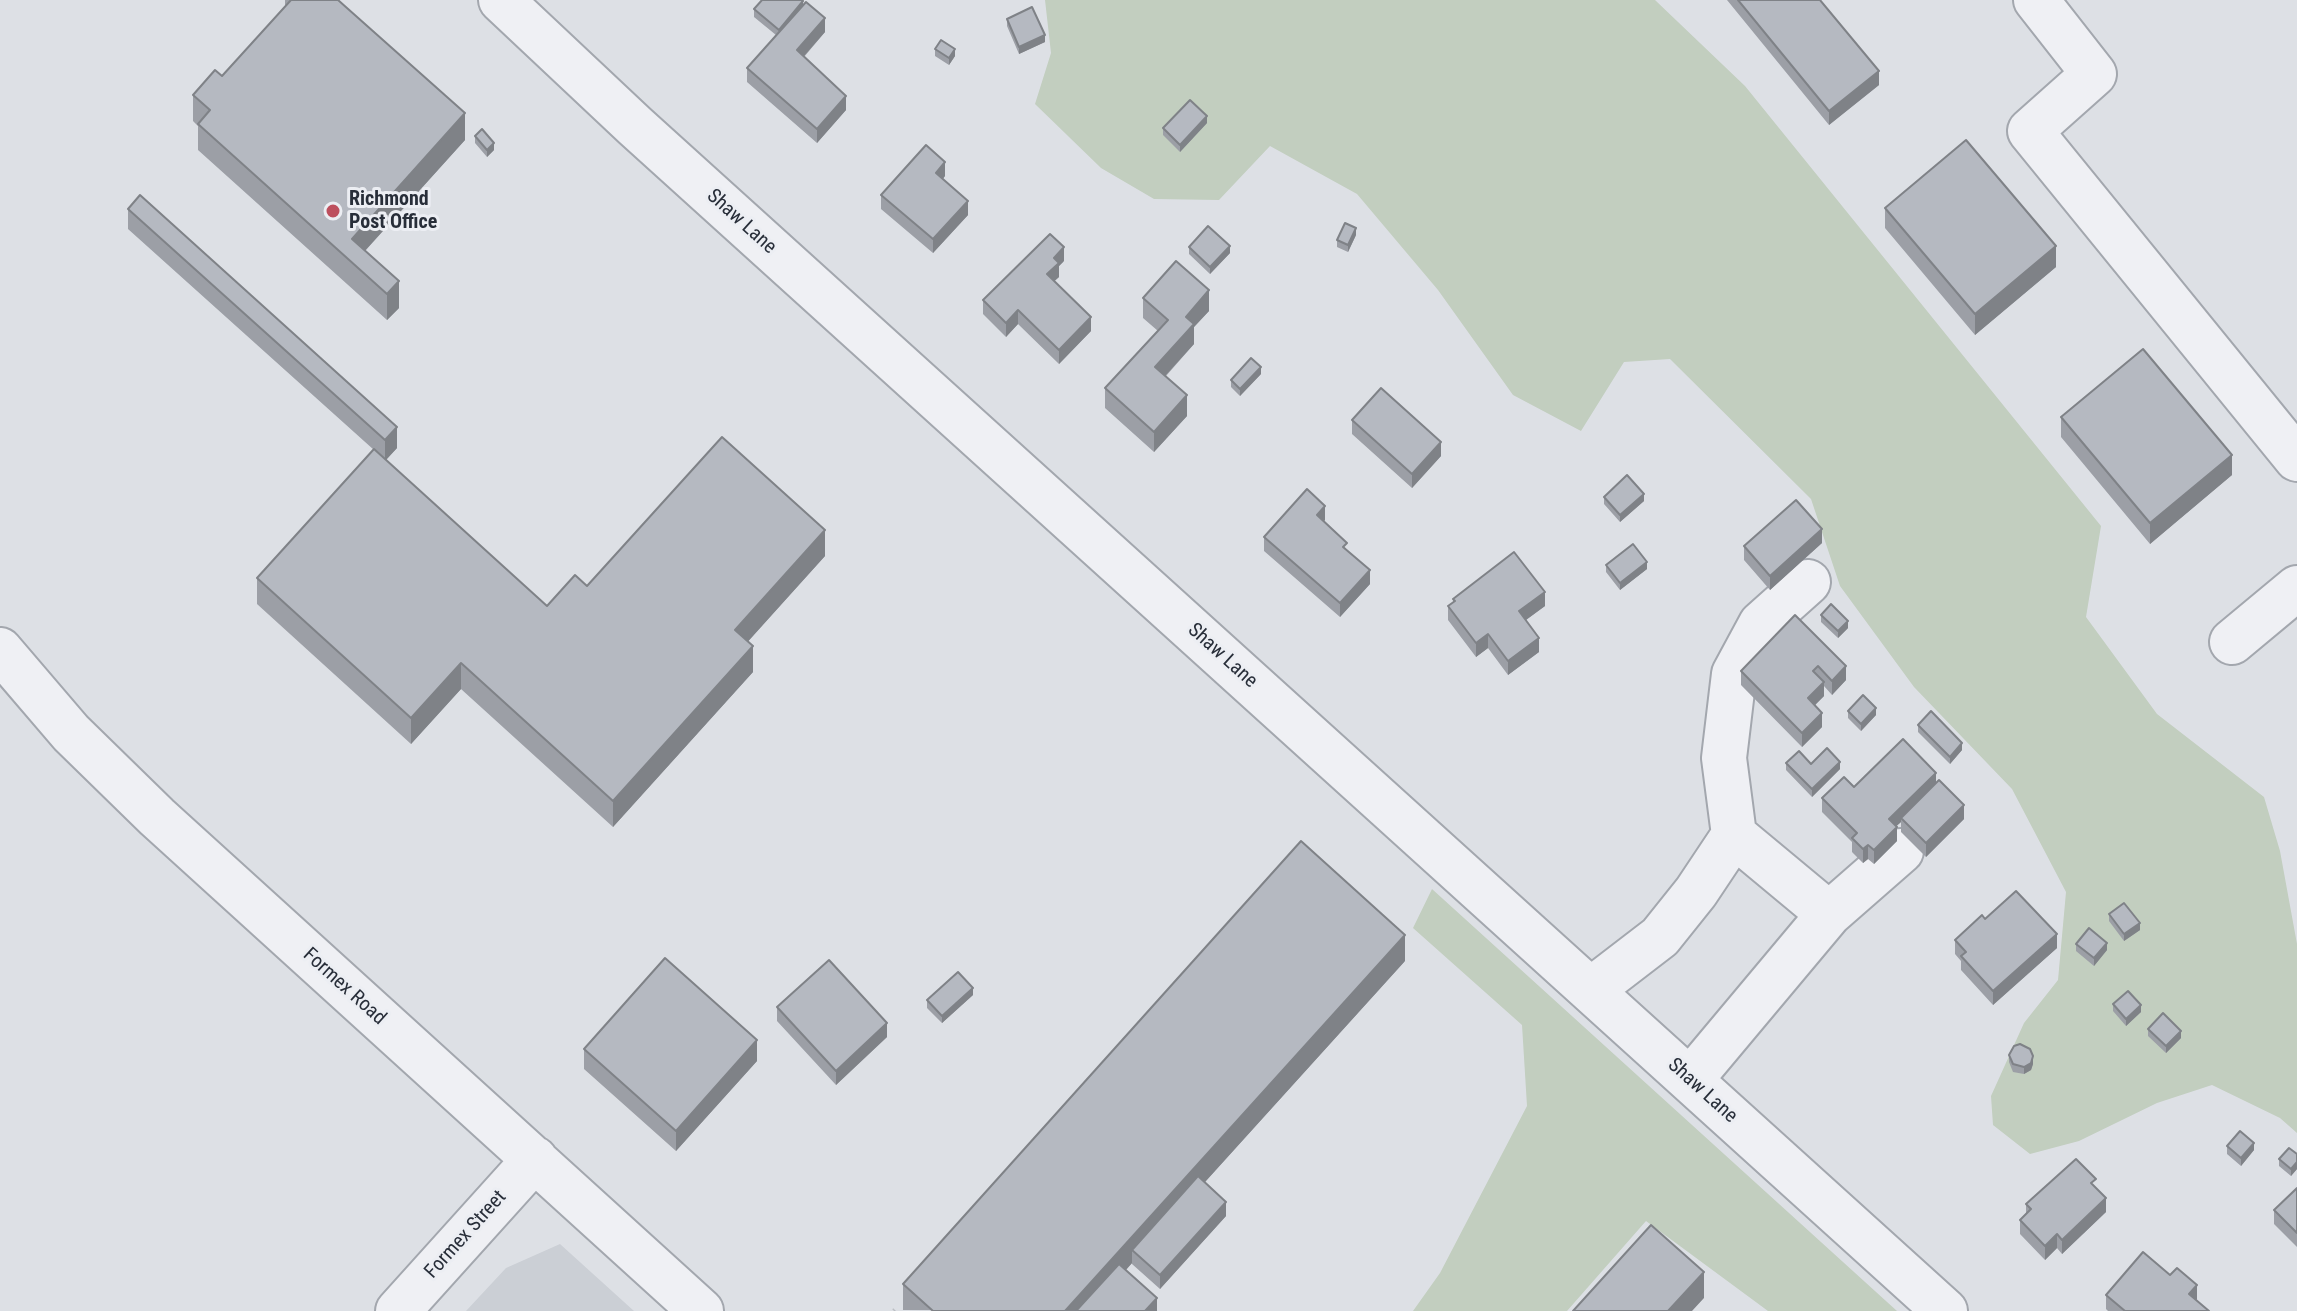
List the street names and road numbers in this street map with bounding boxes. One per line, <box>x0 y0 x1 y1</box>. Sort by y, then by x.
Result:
street label: Shaw Lane <box>701 185 781 259</box>
street label: Shaw Lane <box>1182 619 1262 693</box>
street label: Formex Road <box>298 943 390 1031</box>
street label: Shaw Lane <box>1662 1054 1742 1128</box>
street label: Formex Street <box>420 1186 512 1284</box>

